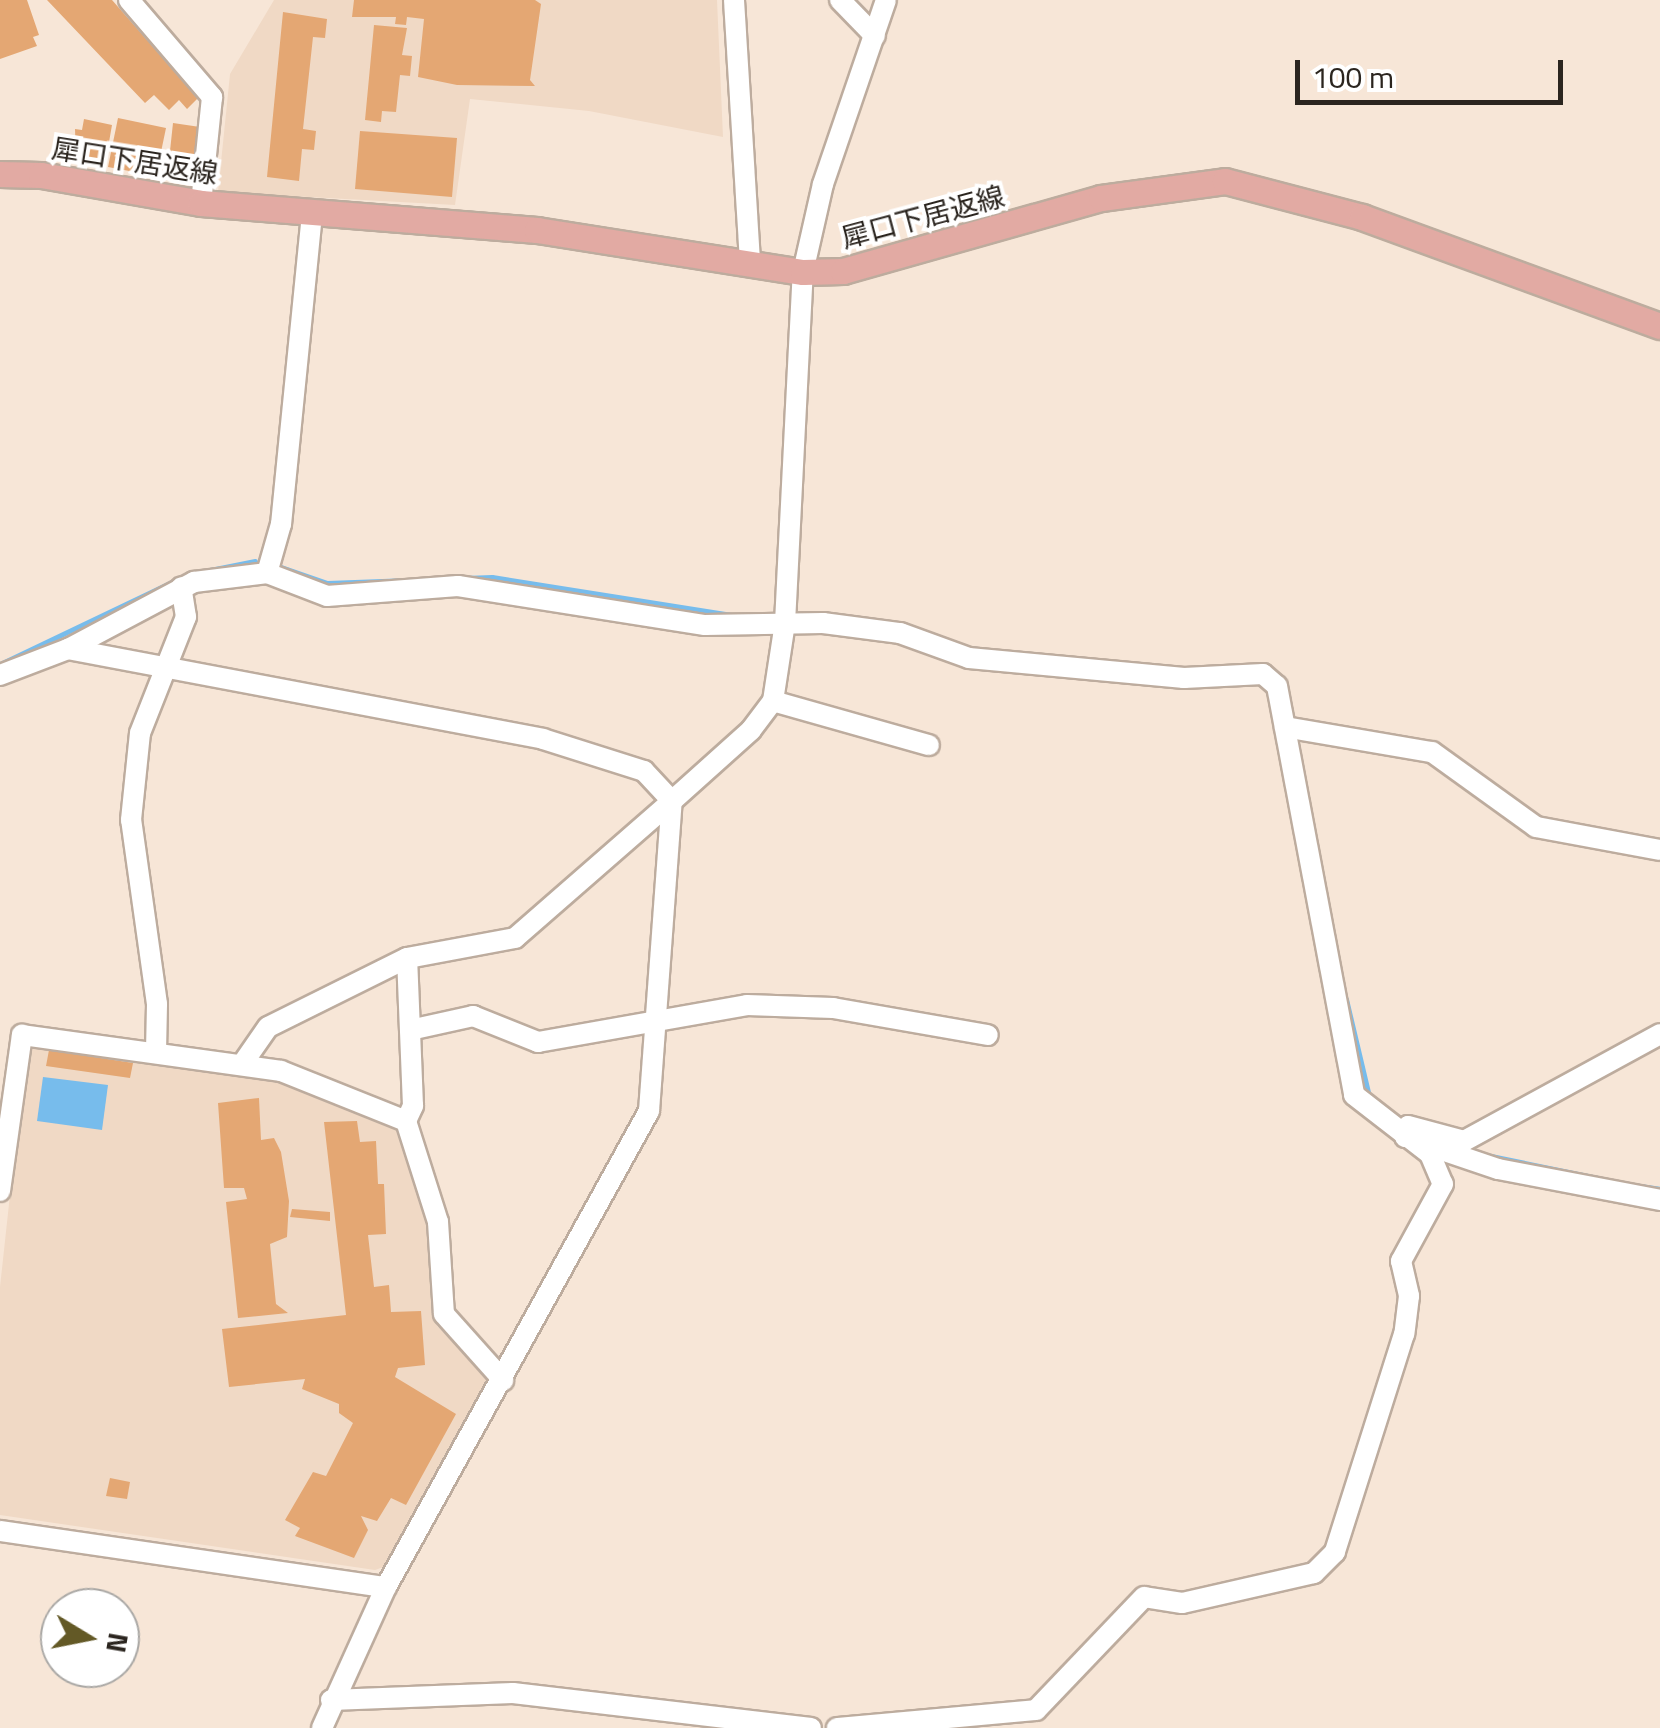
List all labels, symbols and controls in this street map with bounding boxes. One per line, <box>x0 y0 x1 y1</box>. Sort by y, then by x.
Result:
scale bar <box>1300 40 1568 102</box>
text: 100 m <box>1312 54 1394 100</box>
street label: 犀口下居返線 <box>49 131 221 191</box>
street label: 犀口下居返線 <box>838 179 1008 255</box>
north arrow <box>40 1588 140 1688</box>
text: N <box>95 1630 141 1656</box>

